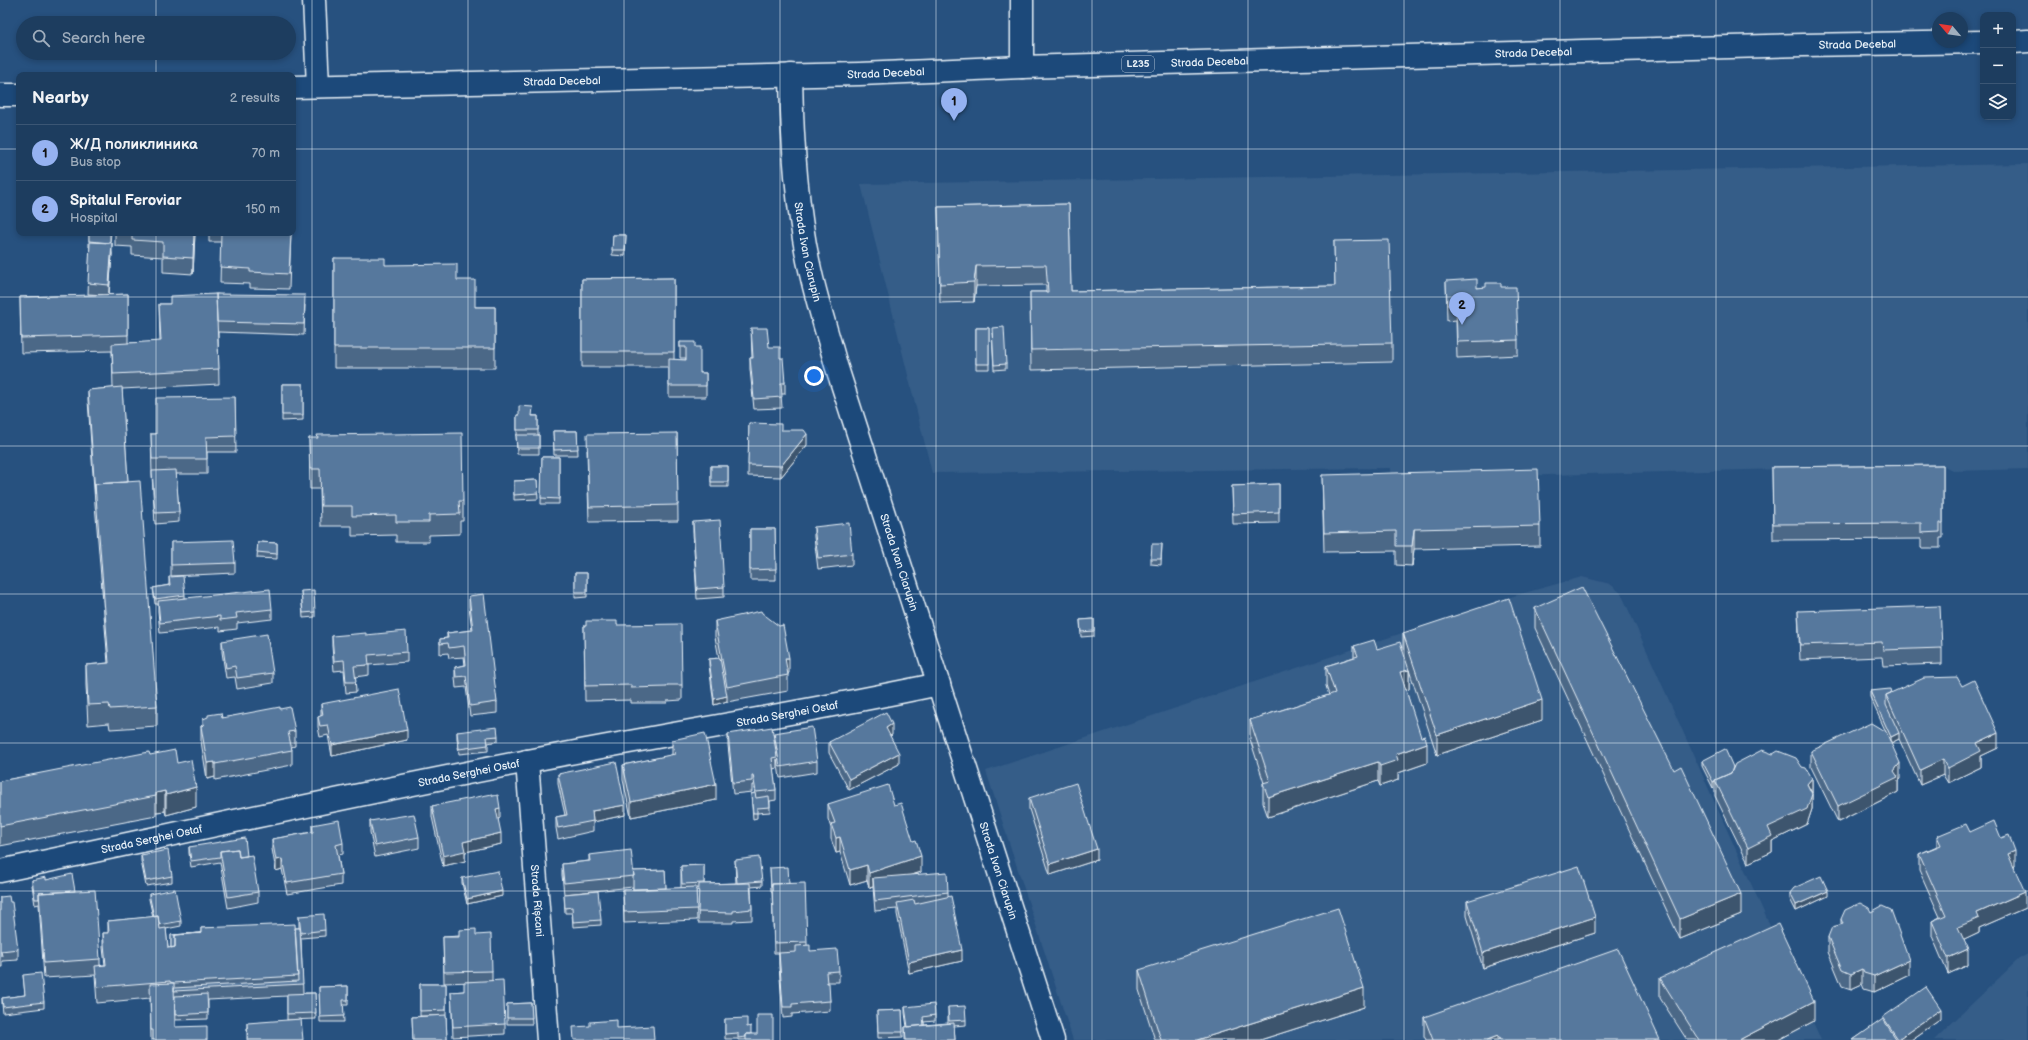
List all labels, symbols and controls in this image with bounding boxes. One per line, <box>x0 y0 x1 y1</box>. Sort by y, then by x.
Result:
north arrow <box>1932 12 1968 48</box>
map controls <box>1980 12 2016 120</box>
button: + <box>1980 12 2016 48</box>
search box <box>16 16 296 60</box>
icon: search <box>30 27 52 49</box>
text: Search here <box>62 29 145 48</box>
street label: Strada Decebal <box>1819 37 1896 51</box>
street label: Strada Decebal <box>1495 45 1572 60</box>
button: − <box>1980 48 2016 84</box>
street label: Strada Decebal <box>1171 54 1248 69</box>
road number: L235 <box>1122 56 1154 72</box>
street label: Strada Decebal <box>847 65 925 81</box>
street label: Strada Decebal <box>523 73 601 88</box>
button: layers <box>1980 84 2016 120</box>
text: Nearby <box>32 88 89 108</box>
pin: 1 <box>941 88 967 121</box>
text: 2 results <box>230 90 280 106</box>
text: Ж/Д поликлиника <box>70 135 198 154</box>
text: 1 <box>42 145 48 161</box>
text: 70 m <box>252 145 280 161</box>
text: Bus stop <box>70 154 121 170</box>
text: Spitalul Feroviar <box>70 191 181 210</box>
text: 2 <box>41 201 49 217</box>
text: 150 m <box>246 201 280 217</box>
street label: Strada Ivan Ciarupin <box>792 201 824 303</box>
text: Hospital <box>70 210 118 226</box>
pin: 2 <box>1449 292 1475 325</box>
your location <box>804 366 824 386</box>
street label: Strada Ivan Ciarupin <box>878 512 921 613</box>
street label: Strada Serghei Ostaf <box>735 698 840 729</box>
street label: Strada Serghei Ostaf <box>417 756 521 789</box>
street label: Strada Ivan Ciarupin <box>977 820 1020 921</box>
street label: Strada Serghei Ostaf <box>100 822 204 856</box>
street label: Strada Rîșcani <box>528 864 547 937</box>

